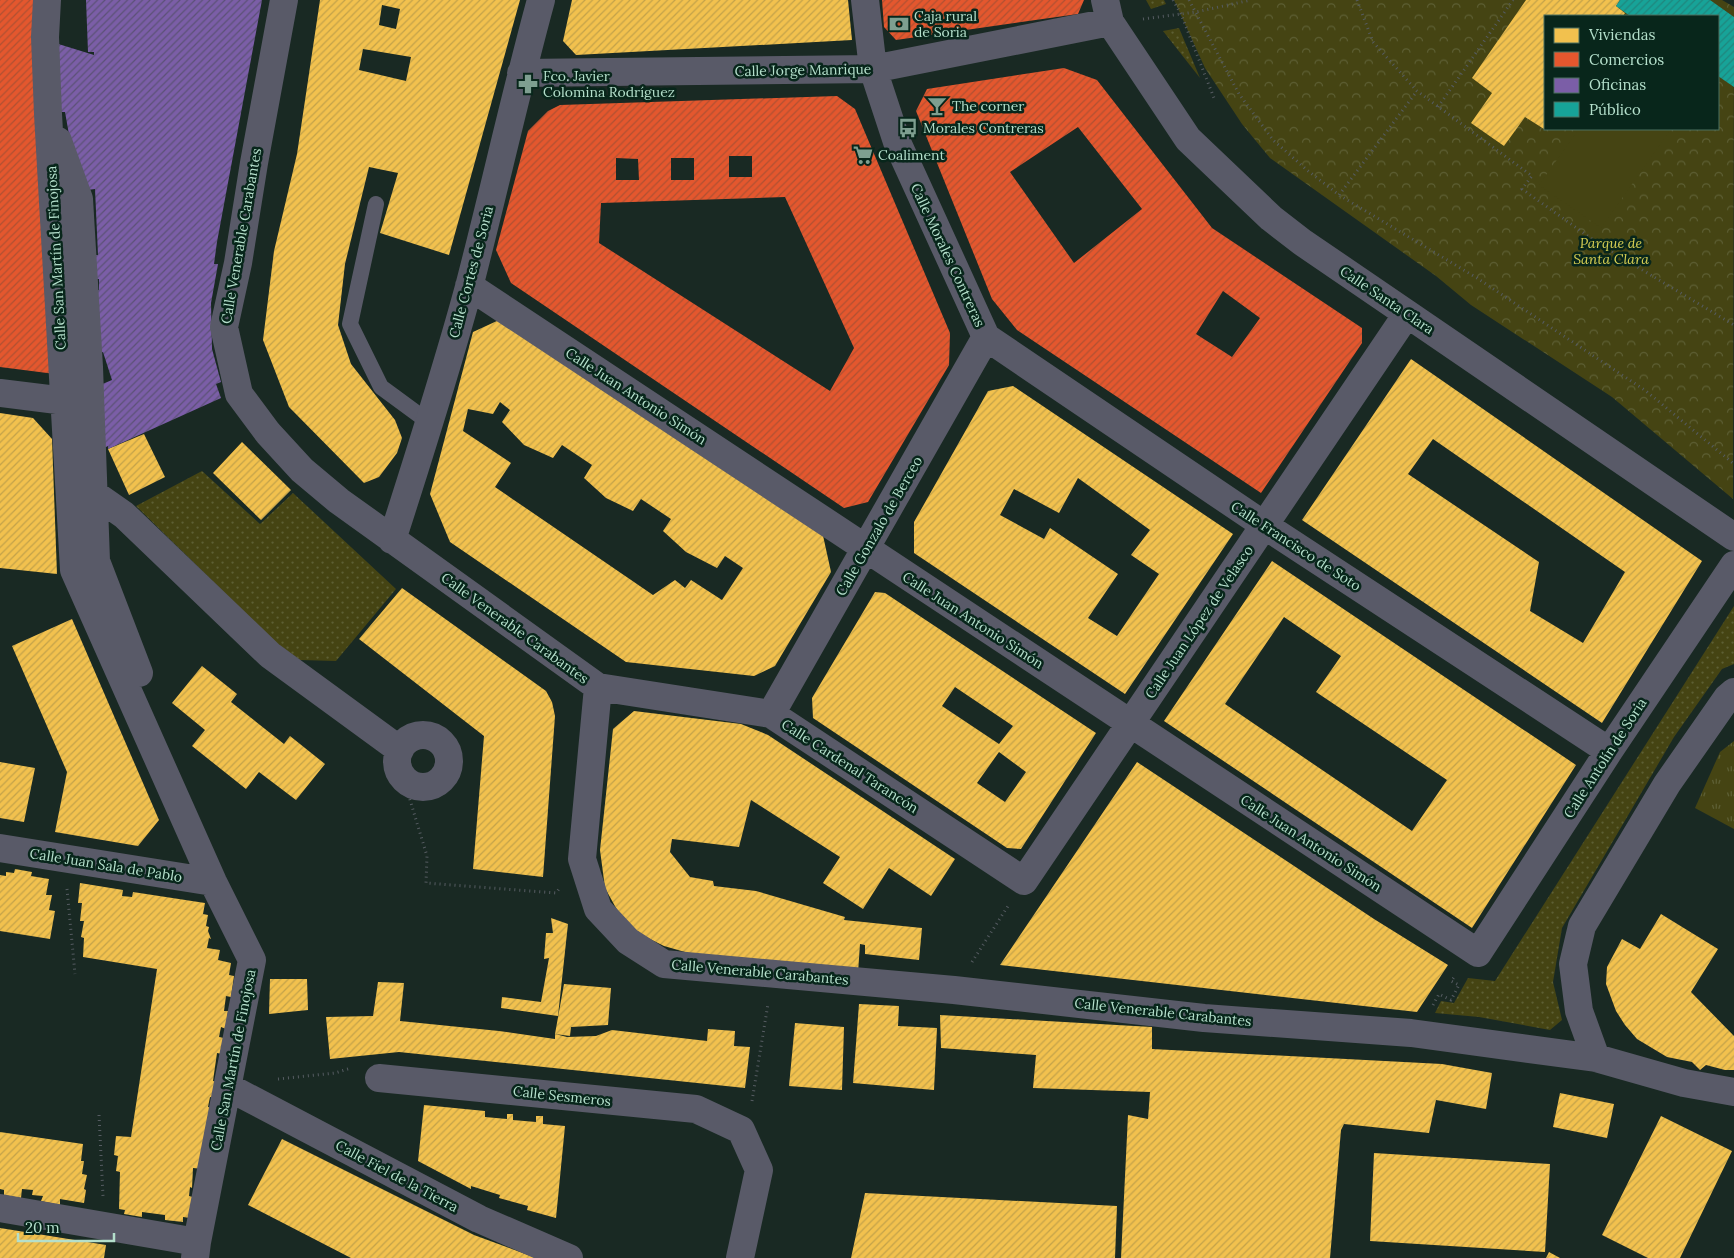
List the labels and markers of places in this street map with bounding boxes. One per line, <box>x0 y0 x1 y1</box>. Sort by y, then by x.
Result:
place label: Caja rural de Soria <box>914 7 977 41</box>
bank icon: Caja rural de Soria <box>888 13 910 35</box>
place label: Fco. Javier Colomina Rodríguez <box>543 67 675 101</box>
pharmacy icon: Fco. Javier Colomina Rodríguez <box>517 73 539 95</box>
bar icon: The corner <box>926 95 948 117</box>
place label: The corner <box>952 97 1024 115</box>
bus stop icon: Morales Contreras <box>897 117 919 139</box>
place label: Morales Contreras <box>923 119 1044 137</box>
supermarket icon: Coaliment <box>852 144 874 166</box>
place label: Coaliment <box>878 146 945 164</box>

